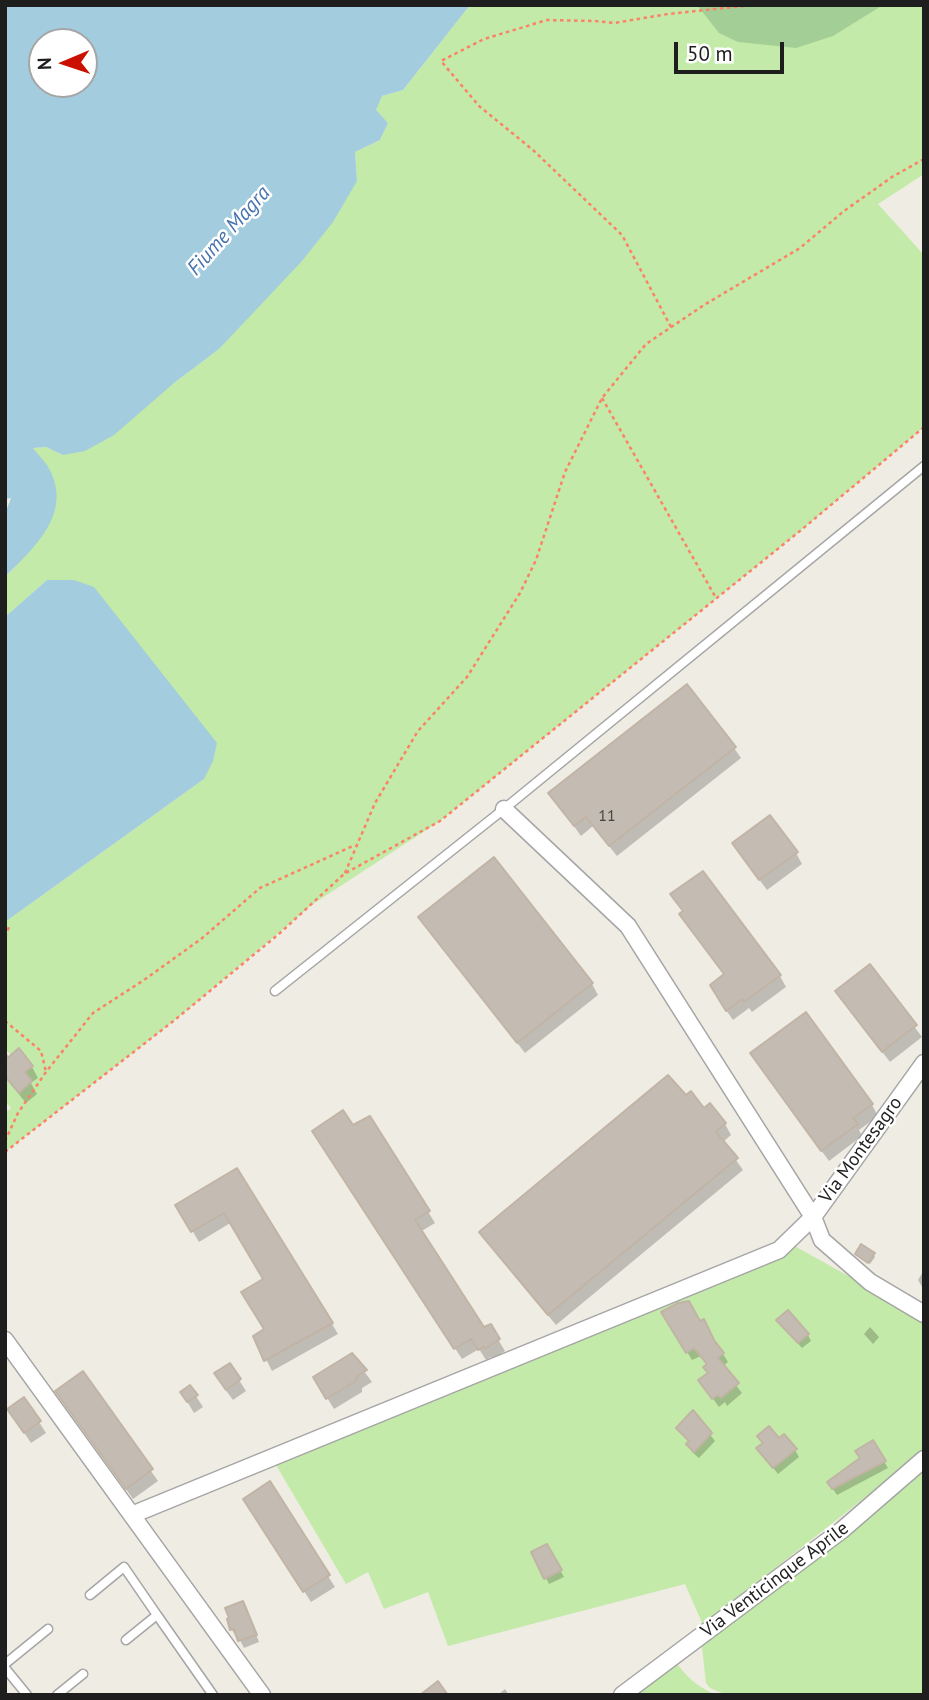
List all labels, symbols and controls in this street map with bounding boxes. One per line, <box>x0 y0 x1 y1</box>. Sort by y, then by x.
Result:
north arrow <box>28 28 98 98</box>
scale bar <box>677 28 787 72</box>
text: 50 m <box>687 40 733 67</box>
text: N <box>32 57 56 70</box>
water label: Fiume Magra <box>182 181 276 281</box>
house number: 11 <box>598 806 616 826</box>
street label: Via Montesagro <box>815 1092 907 1208</box>
street label: Via Venticinque Aprile <box>697 1517 853 1643</box>

